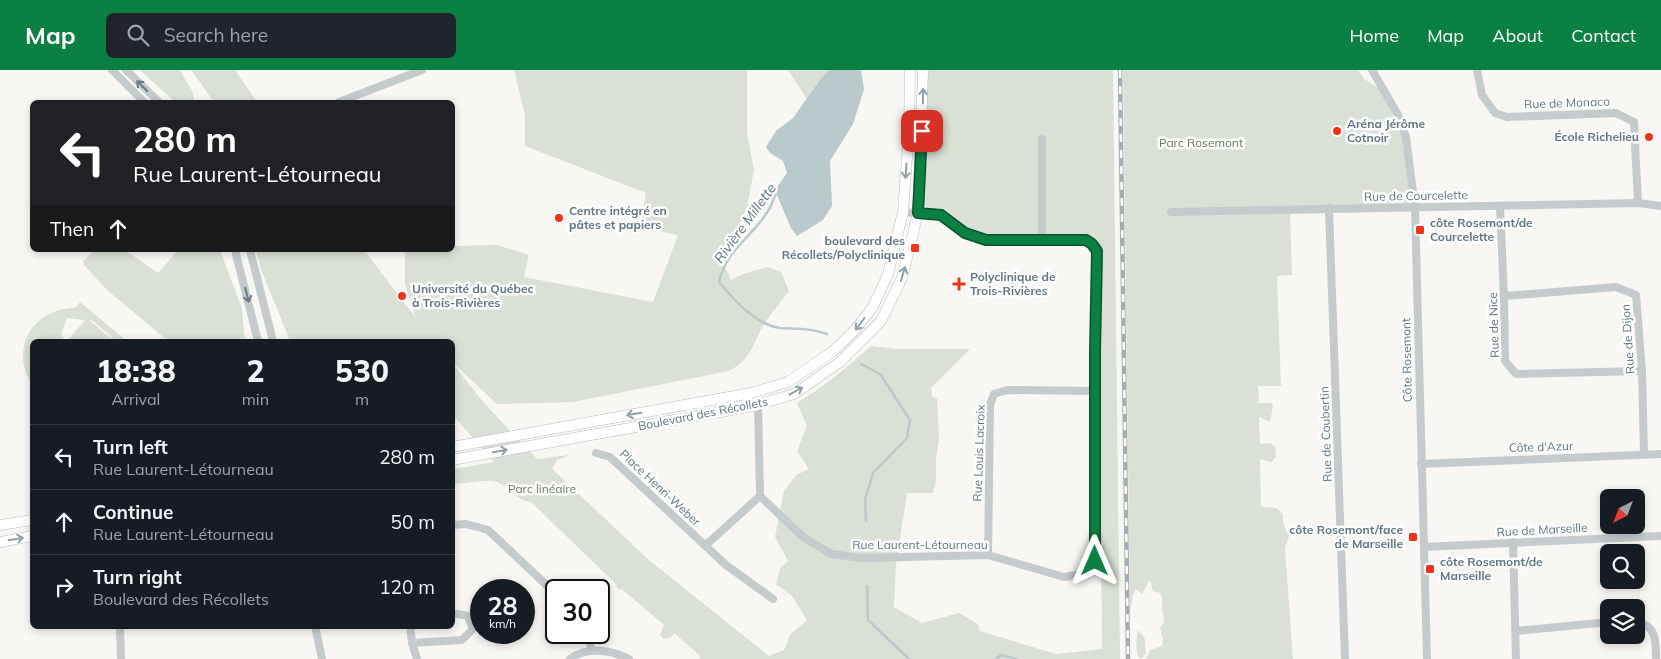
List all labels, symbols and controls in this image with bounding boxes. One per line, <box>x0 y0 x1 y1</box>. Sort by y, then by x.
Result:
search box <box>106 13 456 58</box>
text: Map <box>25 20 76 50</box>
icon: search <box>124 21 152 49</box>
text: Search here <box>164 23 268 47</box>
text: Home <box>1349 24 1399 47</box>
text: Map <box>1427 24 1464 47</box>
text: About <box>1492 24 1543 47</box>
text: Contact <box>1571 24 1636 47</box>
one-way arrow <box>136 80 148 92</box>
one-way arrow <box>918 88 927 104</box>
street label: Rue de Monaco <box>1524 94 1610 111</box>
pin <box>901 110 943 152</box>
place label: Aréna Jérôme Cotnoir <box>1347 116 1426 145</box>
text: 280 m <box>133 117 237 161</box>
icon: arrive <box>908 117 936 145</box>
icon: left <box>50 120 115 185</box>
marker: Aréna Jérôme Cotnoir <box>1331 125 1343 137</box>
place label: École Richelieu <box>1554 129 1639 144</box>
marker: École Richelieu <box>1643 131 1655 143</box>
park label: Parc Rosemont <box>1159 135 1243 150</box>
text: Rue Laurent-Létourneau <box>133 160 382 188</box>
one-way arrow <box>902 163 911 179</box>
water label: Rivière Millette <box>710 179 780 266</box>
street label: Rue de Courcelette <box>1364 187 1468 204</box>
place label: Centre intégré en pâtes et papiers <box>569 203 667 232</box>
marker: Centre intégré en pâtes et papiers <box>553 212 565 224</box>
icon: ahead <box>104 215 132 243</box>
place label: côte Rosemont/de Courcelette <box>1430 215 1533 244</box>
text: Then <box>50 217 94 241</box>
marker: côte Rosemont/de Courcelette <box>1414 224 1426 236</box>
place label: boulevard des Récollets/Polyclinique <box>782 233 905 262</box>
marker: boulevard des Récollets/Polyclinique <box>909 242 921 254</box>
one-way arrow <box>898 266 908 282</box>
place label: Polyclinique de Trois-Rivières <box>970 269 1056 298</box>
marker: Polyclinique de Trois-Rivières <box>952 277 966 291</box>
place label: Université du Québec à Trois-Rivières <box>412 281 534 310</box>
one-way arrow <box>243 287 252 303</box>
marker: Université du Québec à Trois-Rivières <box>396 290 408 302</box>
street label: Rue de Nice <box>1485 292 1502 358</box>
street label: Rue de Dijon <box>1618 303 1637 375</box>
one-way arrow <box>854 317 865 330</box>
street label: Côte Rosemont <box>1398 318 1415 402</box>
text: 18:38 <box>96 352 176 390</box>
text: 2 <box>246 352 264 390</box>
text: 530 <box>335 352 389 390</box>
one-way arrow <box>789 386 804 396</box>
street label: Rue de Coubertin <box>1316 386 1335 482</box>
text: Arrival <box>111 389 160 409</box>
text: min <box>242 389 269 409</box>
text: m <box>355 389 369 409</box>
street label: Boulevard des Récollets <box>637 394 769 433</box>
street label: Rue Louis Lacroix <box>969 404 988 502</box>
one-way arrow <box>627 410 643 419</box>
text: Turn left <box>93 435 168 459</box>
street label: Côte d'Azur <box>1508 438 1574 455</box>
icon: left <box>50 443 78 471</box>
text: 280 m <box>379 445 435 469</box>
one-way arrow <box>492 446 508 456</box>
street label: Place Henri-Weber <box>617 446 704 529</box>
text: Rue Laurent-Létourneau <box>93 459 274 479</box>
park label: Parc linéaire <box>508 481 576 496</box>
north arrow <box>1600 489 1645 534</box>
map controls <box>1600 489 1645 644</box>
text: Continue <box>93 500 173 524</box>
icon: ahead <box>50 508 78 536</box>
text: 50 m <box>391 510 435 534</box>
street label: Rue de Marseille <box>1496 520 1588 539</box>
place label: côte Rosemont/face de Marseille <box>1289 522 1403 551</box>
text: Rue Laurent-Létourneau <box>93 524 274 544</box>
marker: côte Rosemont/face de Marseille <box>1407 531 1419 543</box>
one-way arrow <box>8 533 24 543</box>
position arrow <box>1068 534 1120 586</box>
street label: Rue Laurent-Létourneau <box>852 537 988 552</box>
button: search <box>1600 544 1645 589</box>
place label: côte Rosemont/de Marseille <box>1440 554 1543 583</box>
marker: côte Rosemont/de Marseille <box>1424 563 1436 575</box>
text: Turn right <box>93 565 182 589</box>
icon: right <box>50 573 78 601</box>
text: 120 m <box>379 575 435 599</box>
speed limit sign: 30 <box>545 579 610 644</box>
text: Boulevard des Récollets <box>93 589 269 609</box>
text: 28 <box>487 590 518 621</box>
button: layers <box>1600 599 1645 644</box>
text: km/h <box>489 616 516 631</box>

